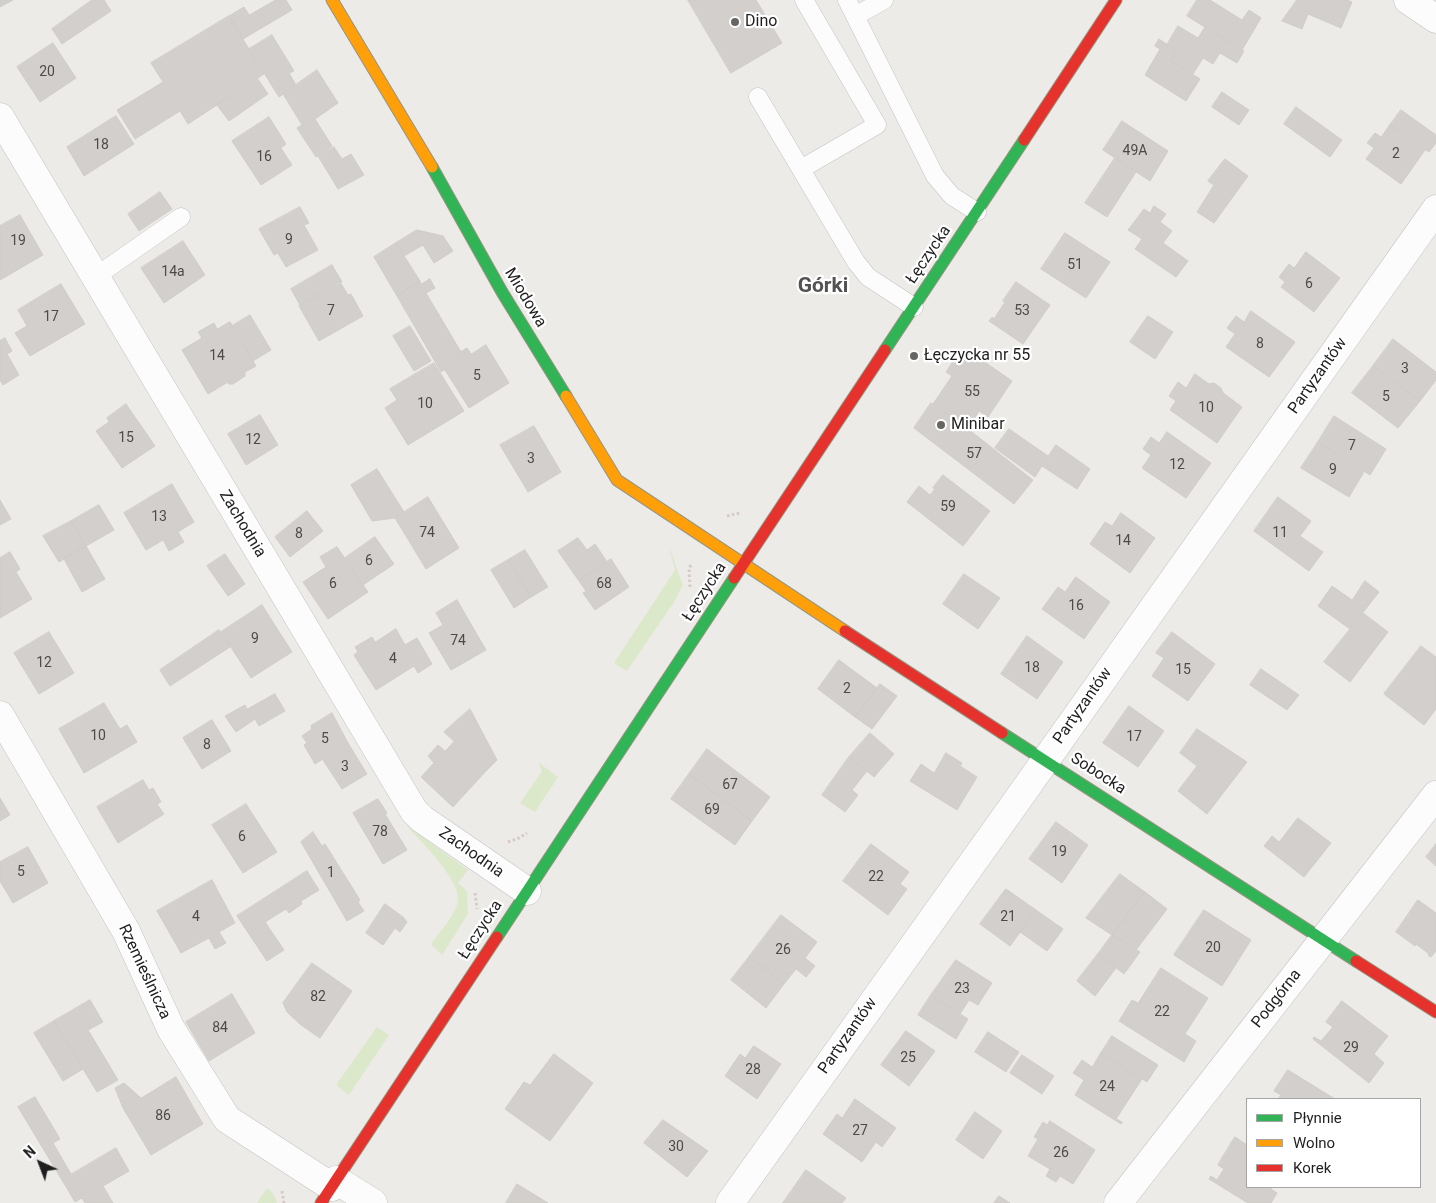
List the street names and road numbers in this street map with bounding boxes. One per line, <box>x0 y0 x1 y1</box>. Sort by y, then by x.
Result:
street label: Łęczycka <box>903 222 955 288</box>
street label: Miodowa <box>500 265 550 331</box>
street label: Partyzantów <box>1285 334 1351 418</box>
street label: Zachodnia <box>214 487 270 561</box>
street label: Łęczycka <box>679 559 731 625</box>
street label: Partyzantów <box>1050 664 1116 748</box>
street label: Sobocka <box>1067 749 1129 799</box>
street label: Zachodnia <box>435 824 507 882</box>
street label: Łęczycka <box>455 897 507 963</box>
street label: Rzemieślnicza <box>114 922 174 1022</box>
street label: Podgórna <box>1248 966 1306 1032</box>
street label: Partyzantów <box>815 994 881 1078</box>

